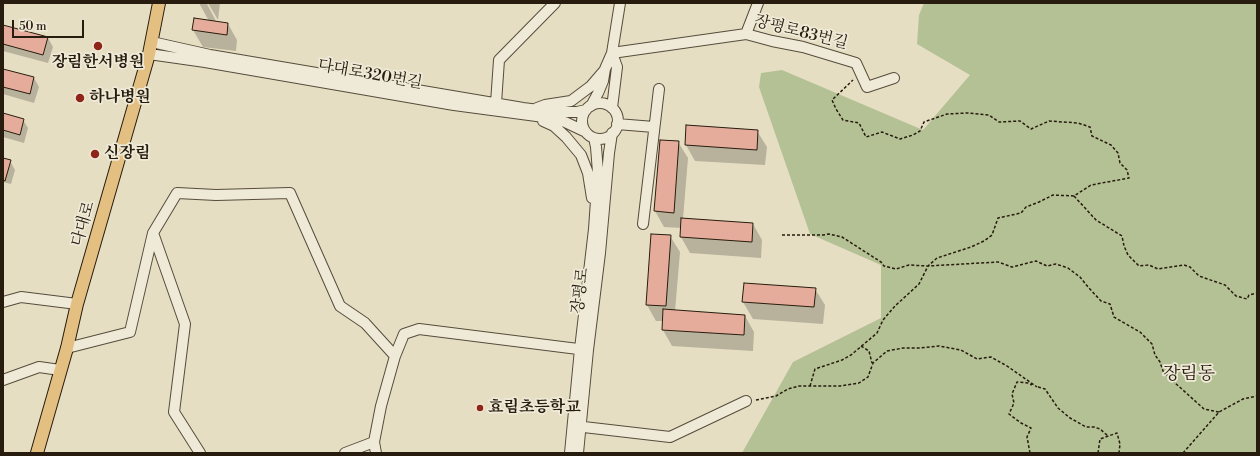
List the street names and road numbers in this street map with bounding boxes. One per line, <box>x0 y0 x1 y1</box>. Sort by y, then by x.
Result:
street label: 장평로83번길 <box>752 12 850 54</box>
street label: 다대로320번길 <box>316 56 424 94</box>
street label: 다대로 <box>68 199 100 249</box>
street label: 장평로 <box>569 267 593 315</box>

